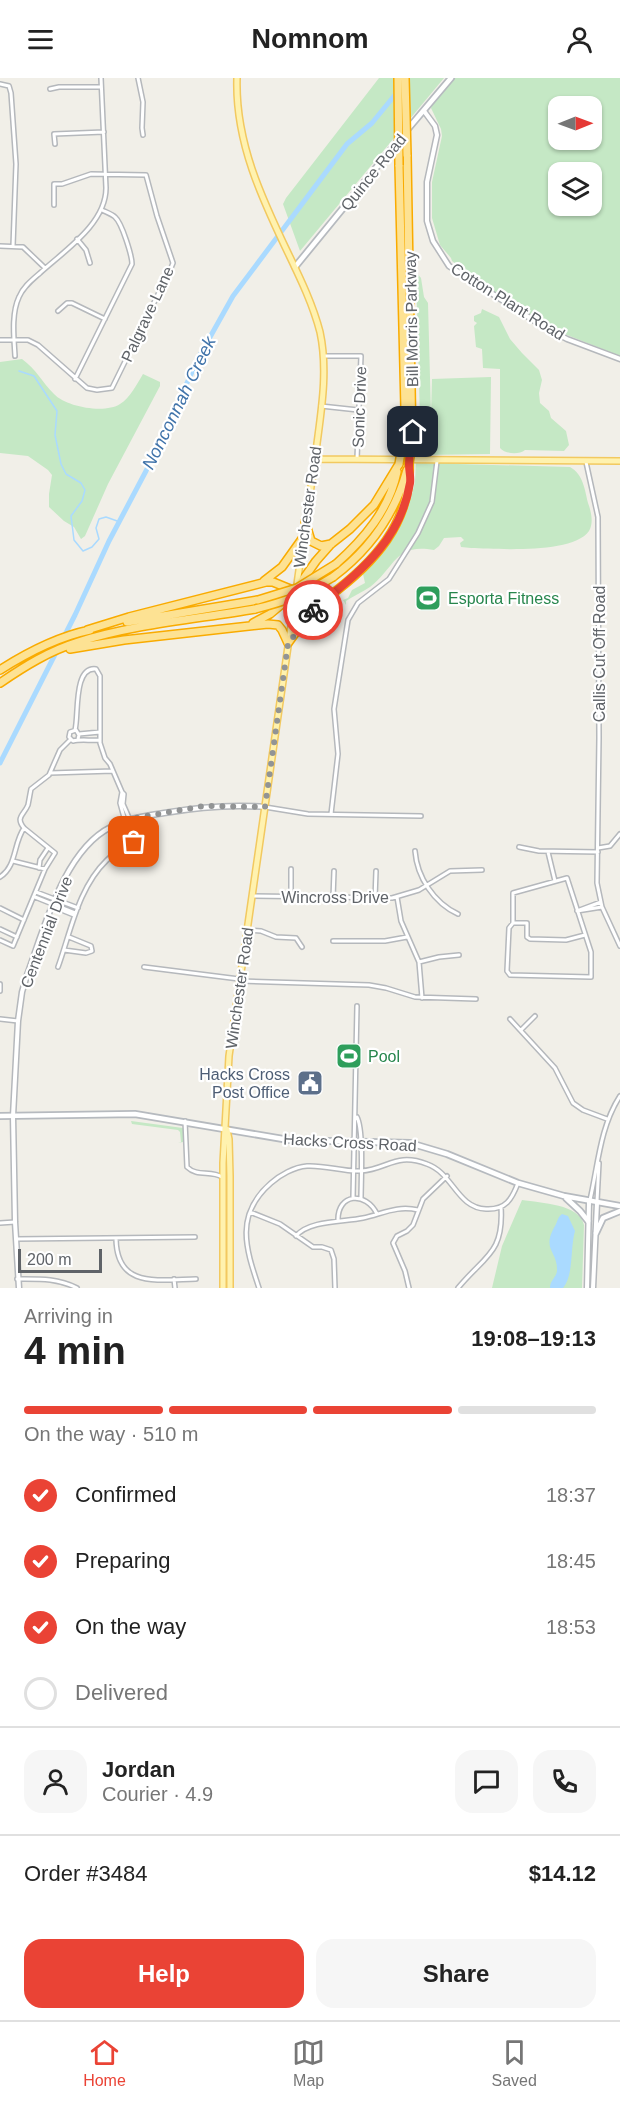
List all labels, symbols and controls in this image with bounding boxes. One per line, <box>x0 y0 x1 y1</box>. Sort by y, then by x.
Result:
icon: menu <box>24 23 57 56</box>
icon: person <box>563 23 596 56</box>
text: Nomnom <box>252 24 369 54</box>
north arrow <box>548 96 602 150</box>
map controls <box>548 96 602 216</box>
street label: Quince Road <box>337 131 409 214</box>
button: layers <box>548 162 602 216</box>
street label: Bill Morris Parkway <box>402 251 421 387</box>
street label: Cotton Plant Road <box>448 260 568 343</box>
street label: Palgrave Lane <box>118 264 177 365</box>
water label: Nonconnah Creek <box>138 333 220 473</box>
street label: Sonic Drive <box>350 366 369 448</box>
pin <box>387 406 438 457</box>
icon: home <box>396 415 429 448</box>
street label: Winchester Road <box>291 445 324 569</box>
courier <box>283 580 343 640</box>
sports icon: Esporta Fitness <box>413 583 443 613</box>
street label: Callis Cut Off Road <box>591 586 608 722</box>
place label: Esporta Fitness <box>448 590 559 607</box>
icon: bike <box>297 594 330 627</box>
pin <box>108 816 159 867</box>
icon: bag <box>117 825 150 858</box>
street label: Centennial Drive <box>17 874 76 990</box>
street label: Wincross Drive <box>281 889 389 906</box>
street label: Winchester Road <box>223 926 256 1050</box>
sports icon: Pool <box>334 1041 364 1071</box>
place label: Pool <box>368 1048 400 1065</box>
place label: Hacks Cross Post Office <box>199 1066 290 1101</box>
public building icon: Hacks Cross Post Office <box>295 1068 325 1098</box>
street label: Hacks Cross Road <box>283 1131 417 1154</box>
scale bar <box>18 1246 102 1274</box>
text: 200 m <box>27 1251 71 1268</box>
text: Arriving in <box>24 1305 113 1327</box>
text: 19:08–19:13 <box>471 1326 596 1351</box>
text: 4 min <box>24 1329 126 1372</box>
text: On the way · 510 m <box>24 1423 199 1445</box>
icon: check <box>24 1479 57 1512</box>
text: Confirmed <box>75 1482 176 1507</box>
text: 18:37 <box>546 1484 596 1506</box>
icon: check <box>24 1545 57 1578</box>
text: Preparing <box>75 1548 170 1573</box>
text: 18:45 <box>546 1550 596 1572</box>
icon: check <box>24 1611 57 1644</box>
text: On the way <box>75 1614 186 1639</box>
text: 18:53 <box>546 1616 596 1638</box>
text: Delivered <box>75 1680 168 1705</box>
button: person <box>24 1750 87 1813</box>
button: chat <box>455 1750 518 1813</box>
button: phone <box>533 1750 596 1813</box>
text: Jordan <box>102 1757 175 1782</box>
text: Courier · 4.9 <box>102 1783 213 1805</box>
text: Order #3484 <box>24 1861 148 1886</box>
text: $14.12 <box>529 1861 596 1886</box>
button: Help <box>24 1939 304 2008</box>
button: Share <box>316 1939 596 2008</box>
tab: Home <box>83 2036 126 2090</box>
tab: Map <box>292 2036 325 2090</box>
tab: Saved <box>491 2036 537 2090</box>

